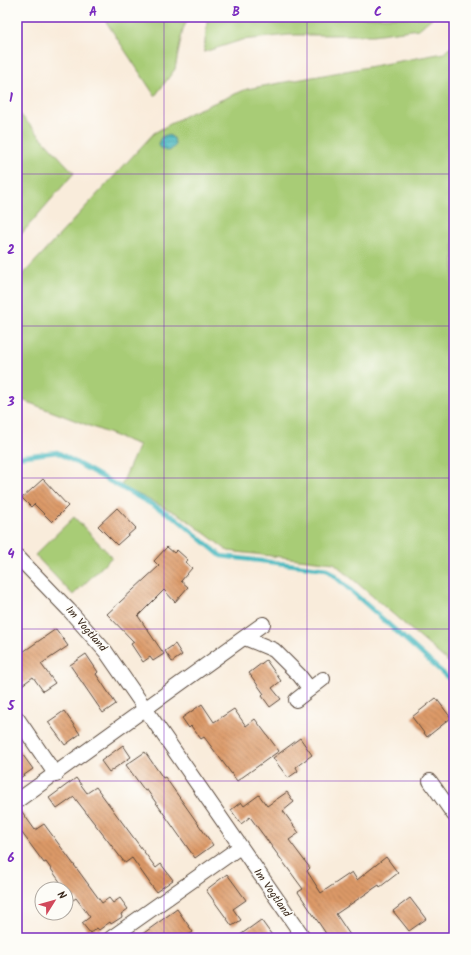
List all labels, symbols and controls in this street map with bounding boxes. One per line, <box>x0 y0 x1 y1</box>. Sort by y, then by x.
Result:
text: A <box>89 2 97 23</box>
text: B <box>232 2 240 23</box>
text: C <box>374 2 382 23</box>
text: 1 <box>9 88 13 109</box>
text: 2 <box>7 240 15 261</box>
text: 3 <box>6 392 15 413</box>
text: 4 <box>7 544 15 565</box>
street label: Im Vogtland <box>61 602 112 656</box>
text: 5 <box>7 696 16 717</box>
text: 6 <box>7 848 15 869</box>
street label: Im Vogtland <box>249 865 296 922</box>
north arrow <box>34 881 74 921</box>
text: N <box>52 887 70 904</box>

